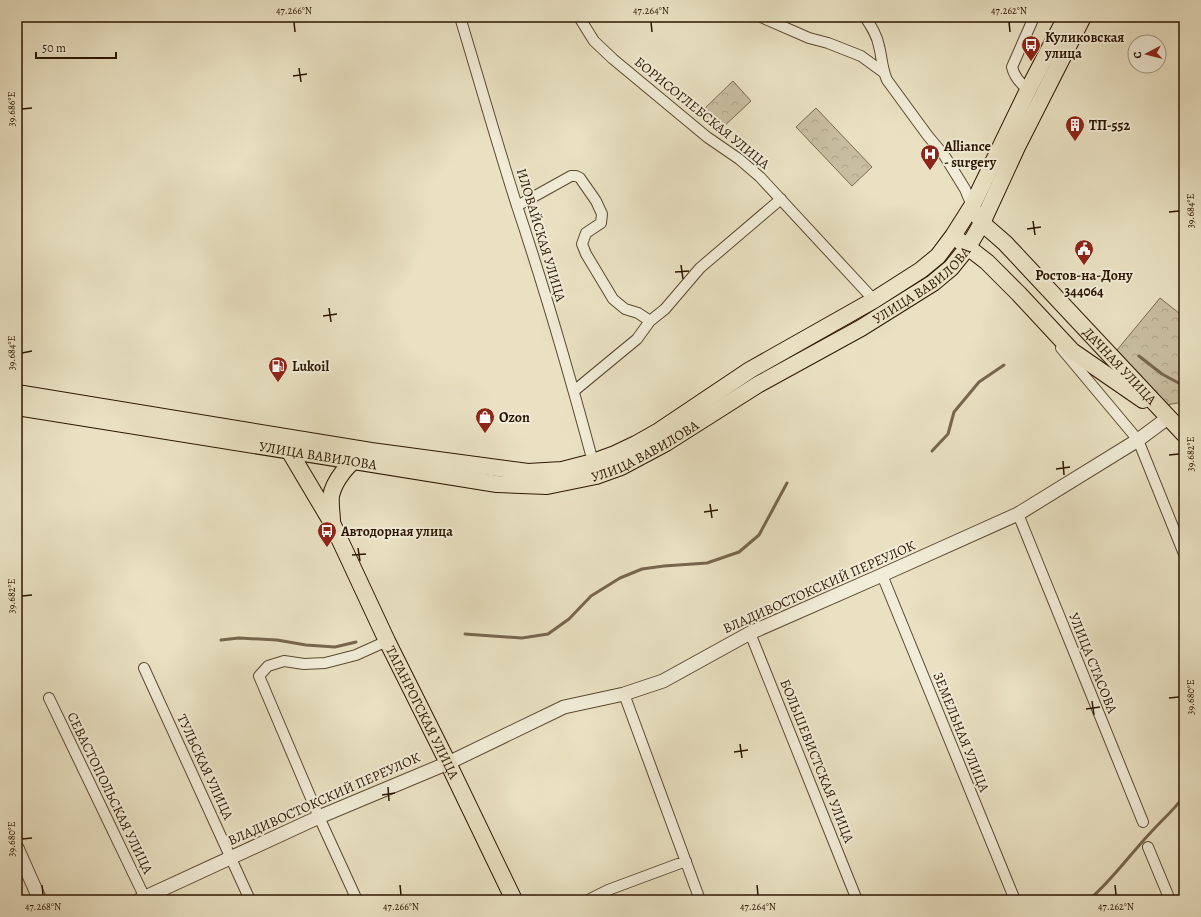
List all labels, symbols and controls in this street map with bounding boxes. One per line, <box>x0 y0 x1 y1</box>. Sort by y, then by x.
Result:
text: 47.266°N <box>276 4 312 17</box>
text: 47.264°N <box>633 4 669 17</box>
text: 47.262°N <box>991 4 1027 17</box>
place label: Куликовская улица <box>1044 28 1124 63</box>
scale bar <box>36 34 116 60</box>
bus stop icon: Куликовская улица <box>1020 34 1042 62</box>
north arrow <box>1127 34 1167 74</box>
text: 50 m <box>42 40 66 56</box>
text: С <box>1130 51 1145 59</box>
street label: БОРИСОГЛЕБСКАЯ УЛИЦА <box>630 52 774 174</box>
text: 39.686°E <box>5 92 18 126</box>
building icon: ТП-552 <box>1064 114 1086 142</box>
place label: ТП-552 <box>1089 116 1131 135</box>
place label: Alliance - surgery <box>943 137 997 172</box>
hospital icon: Alliance - surgery <box>919 143 941 171</box>
street label: ИЛОВАЙСКАЯ УЛИЦА <box>512 166 571 305</box>
text: 39.684°E <box>1184 194 1197 228</box>
public building icon: Ростов-на-Дону 344064 <box>1073 238 1095 266</box>
street label: УЛИЦА ВАВИЛОВА <box>869 241 975 328</box>
place label: Ростов-на-Дону 344064 <box>1035 266 1133 301</box>
street label: ДАЧНАЯ УЛИЦА <box>1079 323 1162 409</box>
text: 39.684°E <box>5 336 18 370</box>
fuel station icon: Lukoil <box>267 355 289 383</box>
place label: Lukoil <box>292 357 329 376</box>
shop icon: Ozon <box>474 406 496 434</box>
place label: Ozon <box>499 408 530 427</box>
street label: УЛИЦА ВАВИЛОВА <box>590 415 703 486</box>
text: 39.682°E <box>1184 436 1197 471</box>
street label: УЛИЦА ВАВИЛОВА <box>258 437 379 474</box>
bus stop icon: Автодорная улица <box>316 520 338 548</box>
place label: Автодорная улица <box>340 522 453 541</box>
street label: ВЛАДИВОСТОКСКИЙ ПЕРЕУЛОК <box>720 536 918 638</box>
text: 39.682°E <box>5 578 18 613</box>
street label: УЛИЦА СТАСОВА <box>1064 610 1122 717</box>
street label: ТАГАНРОГСКАЯ УЛИЦА <box>381 642 464 783</box>
street label: ЗЕМЕЛЬНАЯ УЛИЦА <box>928 669 994 796</box>
street label: БОЛЬШЕВИСТСКАЯ УЛИЦА <box>775 676 859 846</box>
text: 39.680°E <box>1184 679 1197 715</box>
street label: СЕВАСТОПОЛЬСКАЯ УЛИЦА <box>63 709 158 878</box>
street label: ТУЛЬСКАЯ УЛИЦА <box>172 711 238 824</box>
street label: ВЛАДИВОСТОКСКИЙ ПЕРЕУЛОК <box>225 748 423 850</box>
text: 39.680°E <box>5 821 18 857</box>
text: 47.268°N <box>25 900 61 913</box>
text: 47.266°N <box>383 900 419 913</box>
text: 47.264°N <box>740 900 776 913</box>
text: 47.262°N <box>1098 900 1134 913</box>

